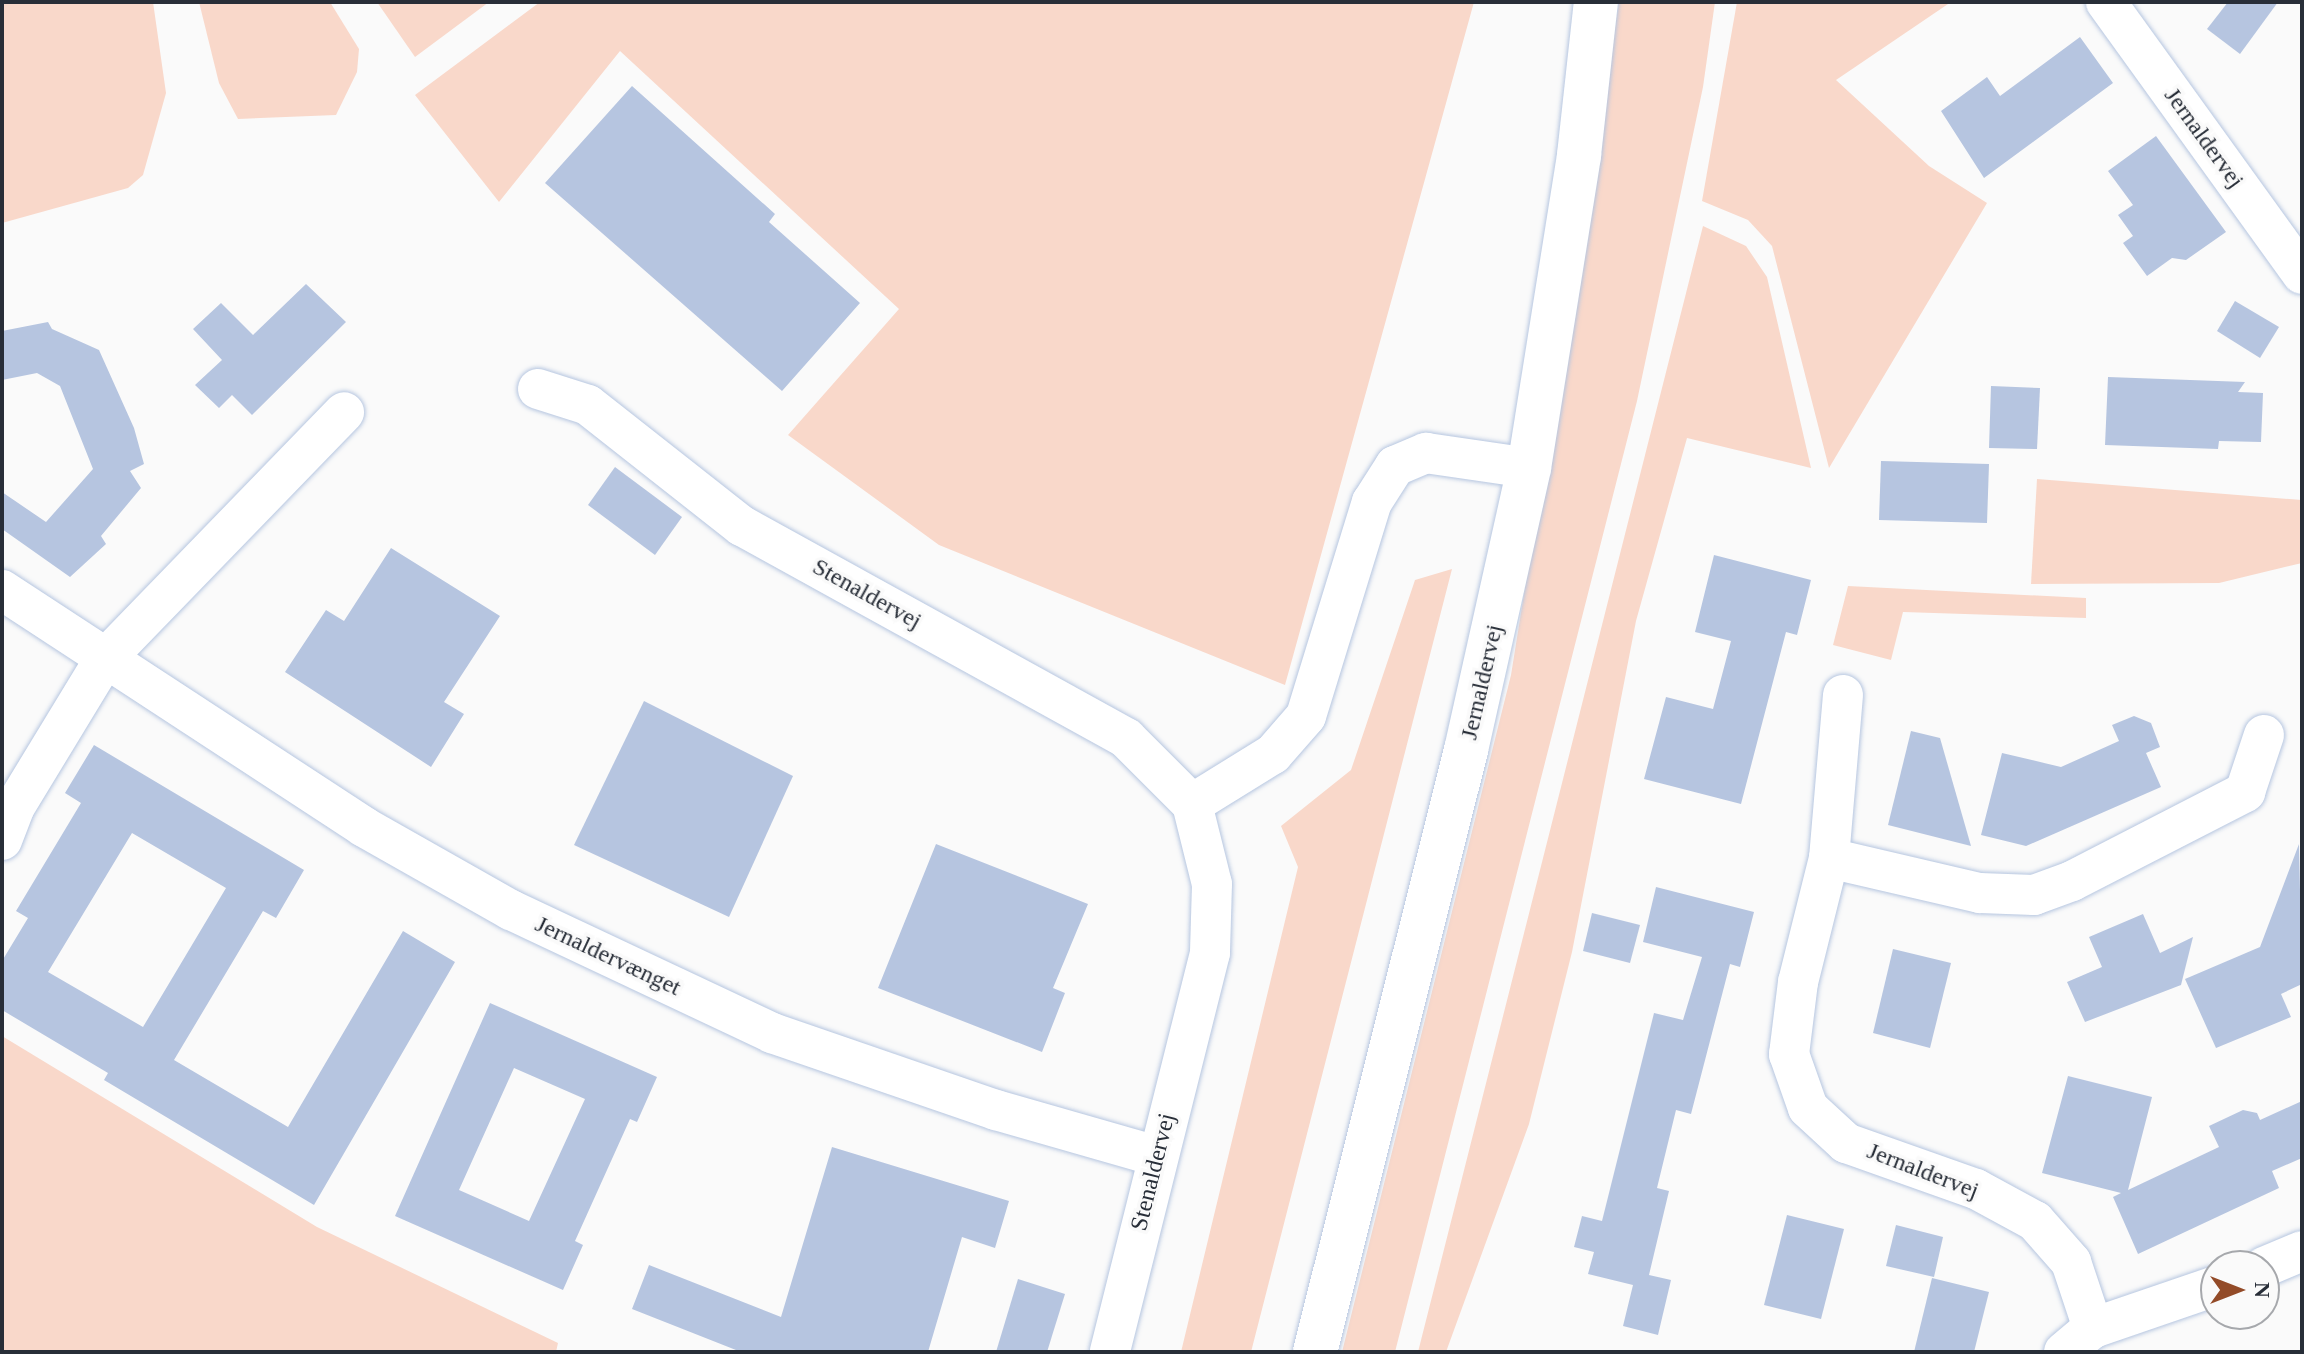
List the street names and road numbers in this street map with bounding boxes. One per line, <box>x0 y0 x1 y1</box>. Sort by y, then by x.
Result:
street label: Jernaldervej <box>2158 82 2250 194</box>
street label: Stenaldervej <box>808 552 926 636</box>
street label: Jernaldervej <box>1455 622 1509 742</box>
street label: Jernaldervænget <box>531 910 685 1002</box>
street label: Stenaldervej <box>1125 1110 1181 1234</box>
street label: Jernaldervej <box>1863 1137 1983 1205</box>

